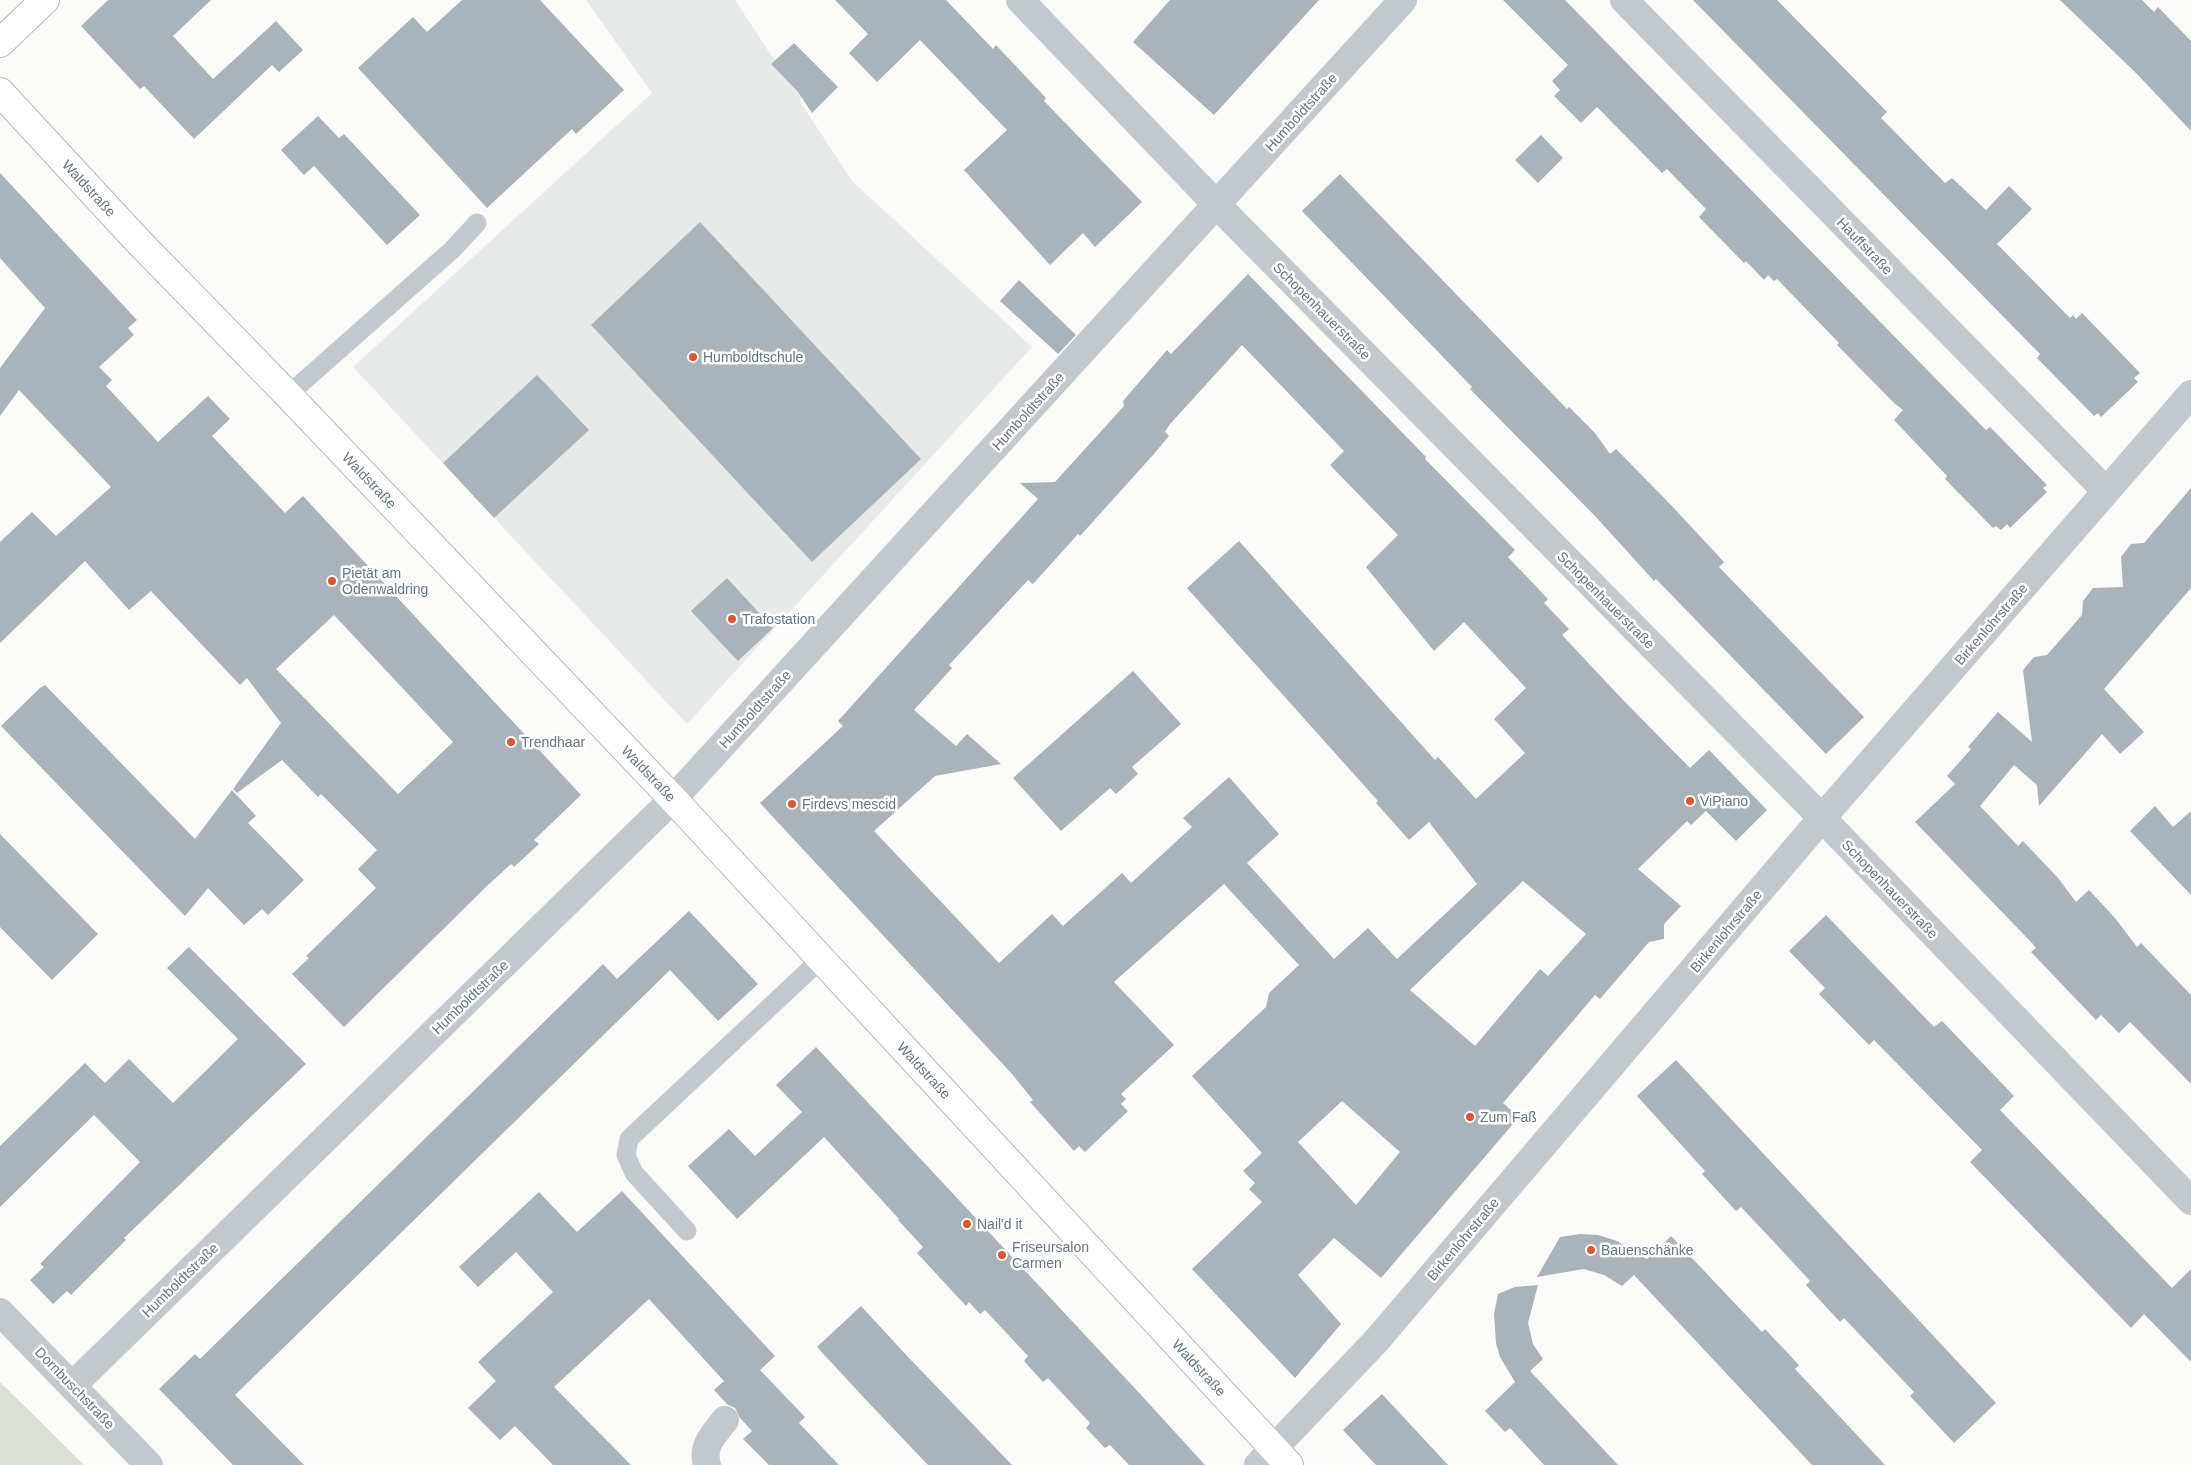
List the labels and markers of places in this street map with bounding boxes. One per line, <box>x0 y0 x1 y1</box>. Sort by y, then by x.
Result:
place label: Humboldtschule <box>703 349 804 365</box>
marker: Humboldtschule <box>687 351 699 363</box>
place label: Pietät am Odenwaldring <box>342 565 428 597</box>
marker: Pietät am Odenwaldring <box>326 575 338 587</box>
place label: Trafostation <box>742 611 815 627</box>
marker: Trafostation <box>726 613 738 625</box>
place label: Trendhaar <box>521 734 585 750</box>
marker: Trendhaar <box>505 736 517 748</box>
place label: ViPiano <box>1700 793 1748 809</box>
marker: ViPiano <box>1684 795 1696 807</box>
place label: Firdevs mescid <box>802 796 896 812</box>
marker: Firdevs mescid <box>786 798 798 810</box>
place label: Zum Faß <box>1480 1109 1537 1125</box>
marker: Zum Faß <box>1464 1111 1476 1123</box>
place label: Nail'd it <box>977 1216 1023 1232</box>
marker: Nail'd it <box>961 1218 973 1230</box>
place label: Friseursalon Carmen <box>1012 1239 1089 1271</box>
place label: Bauenschänke <box>1601 1242 1694 1258</box>
marker: Bauenschänke <box>1585 1244 1597 1256</box>
marker: Friseursalon Carmen <box>996 1249 1008 1261</box>

